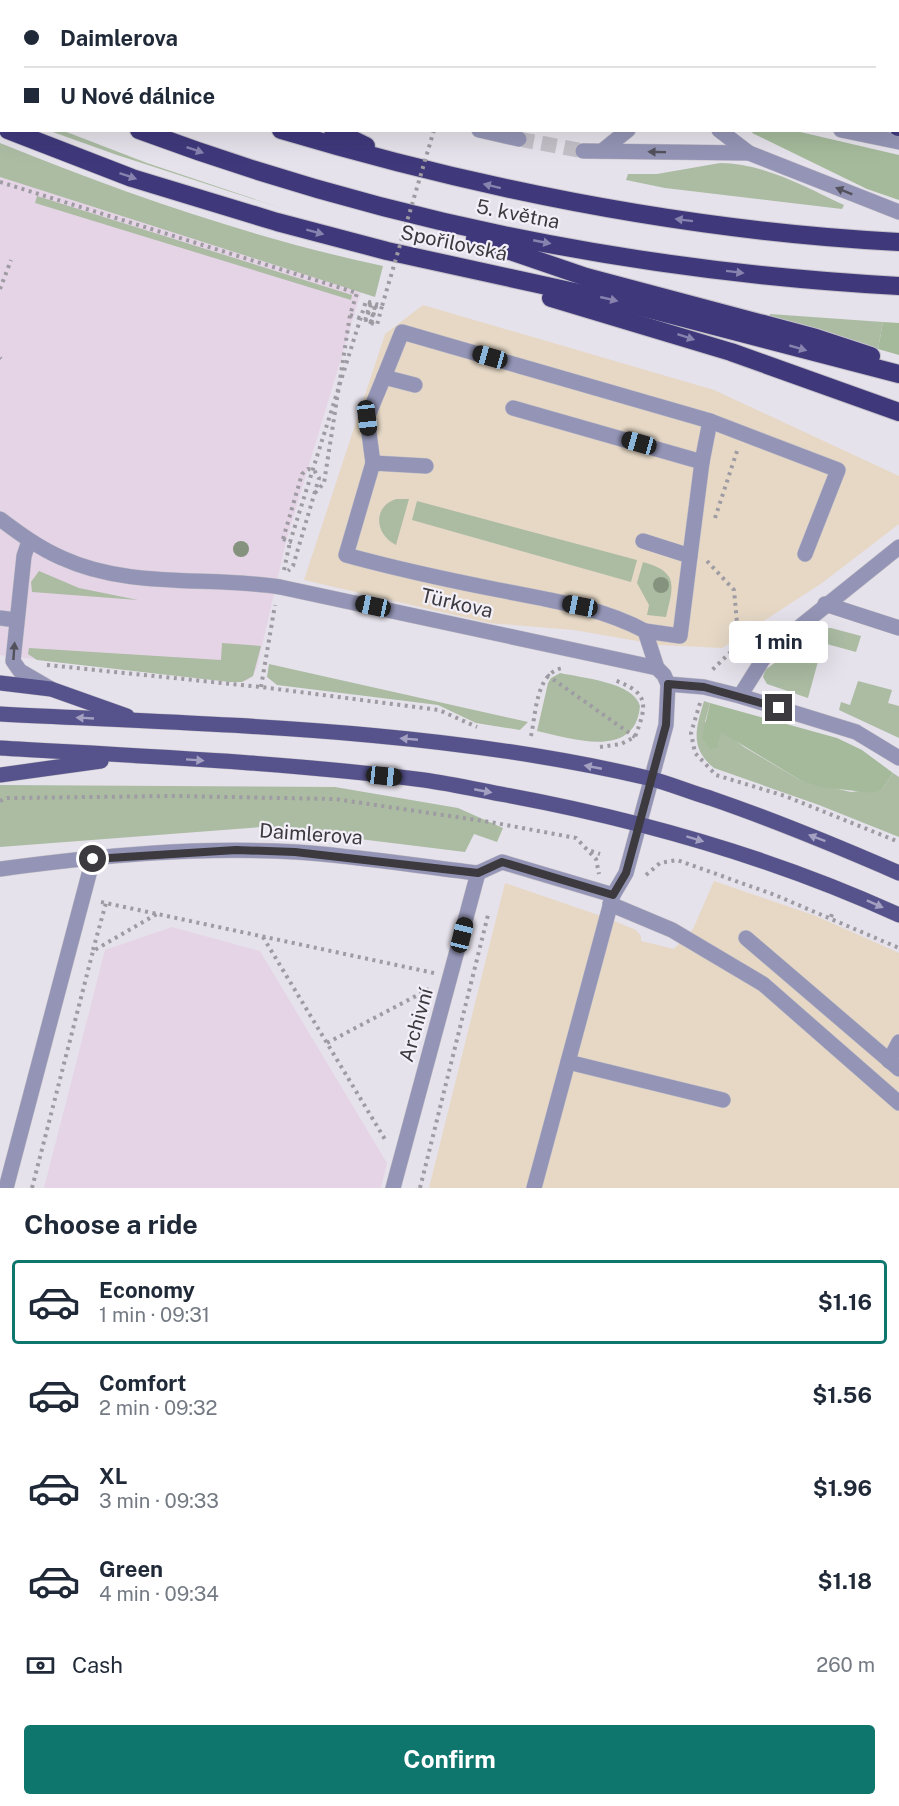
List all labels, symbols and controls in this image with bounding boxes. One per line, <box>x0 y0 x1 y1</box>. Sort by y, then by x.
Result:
text: Daimlerova <box>60 25 178 51</box>
text: U Nové dálnice <box>60 83 215 109</box>
one-way arrow <box>186 146 204 156</box>
one-way arrow <box>648 147 667 157</box>
one-way arrow <box>119 172 137 182</box>
one-way arrow <box>482 181 501 191</box>
one-way arrow <box>835 186 853 196</box>
street label: 5. května <box>474 194 562 234</box>
one-way arrow <box>674 215 693 225</box>
street label: Spořilovská <box>399 220 509 266</box>
one-way arrow <box>306 228 324 238</box>
one-way arrow <box>533 238 552 247</box>
one-way arrow <box>725 267 744 277</box>
one-way arrow <box>600 295 618 305</box>
one-way arrow <box>677 333 695 342</box>
car <box>470 343 510 371</box>
one-way arrow <box>789 344 807 353</box>
car <box>356 399 378 437</box>
car <box>619 429 659 457</box>
street label: Türkova <box>419 583 495 623</box>
car <box>354 593 392 619</box>
car <box>561 594 599 618</box>
callout: 1 min <box>730 621 828 663</box>
text: 1 min <box>754 630 803 654</box>
one-way arrow <box>9 641 19 660</box>
route end <box>765 694 792 721</box>
one-way arrow <box>76 714 95 723</box>
one-way arrow <box>400 735 419 744</box>
one-way arrow <box>186 755 205 765</box>
one-way arrow <box>583 762 602 771</box>
car <box>365 765 403 787</box>
one-way arrow <box>474 787 493 796</box>
street label: Daimlerova <box>258 818 364 850</box>
one-way arrow <box>808 833 826 843</box>
one-way arrow <box>686 835 704 844</box>
route start <box>79 845 106 872</box>
one-way arrow <box>867 900 884 909</box>
car <box>449 915 475 955</box>
street label: Archivní <box>394 984 438 1065</box>
text: Choose a ride <box>24 1208 198 1240</box>
icon: car <box>27 1275 81 1329</box>
text: Economy <box>99 1277 195 1303</box>
text: $1.16 <box>818 1289 872 1315</box>
text: 1 min · 09:31 <box>99 1303 210 1327</box>
icon: car <box>27 1368 81 1422</box>
text: Comfort <box>99 1370 186 1396</box>
text: $1.56 <box>812 1382 872 1408</box>
text: 2 min · 09:32 <box>99 1396 218 1420</box>
icon: car <box>27 1461 81 1515</box>
text: XL <box>99 1463 127 1489</box>
text: $1.96 <box>813 1475 872 1501</box>
text: 3 min · 09:33 <box>99 1489 219 1513</box>
icon: car <box>27 1554 81 1608</box>
text: Green <box>99 1556 163 1582</box>
text: $1.18 <box>818 1568 872 1594</box>
text: 4 min · 09:34 <box>99 1582 219 1606</box>
icon: cash <box>24 1649 57 1682</box>
text: Cash <box>72 1652 123 1678</box>
text: 260 m <box>816 1653 875 1677</box>
button: Confirm <box>24 1725 875 1794</box>

